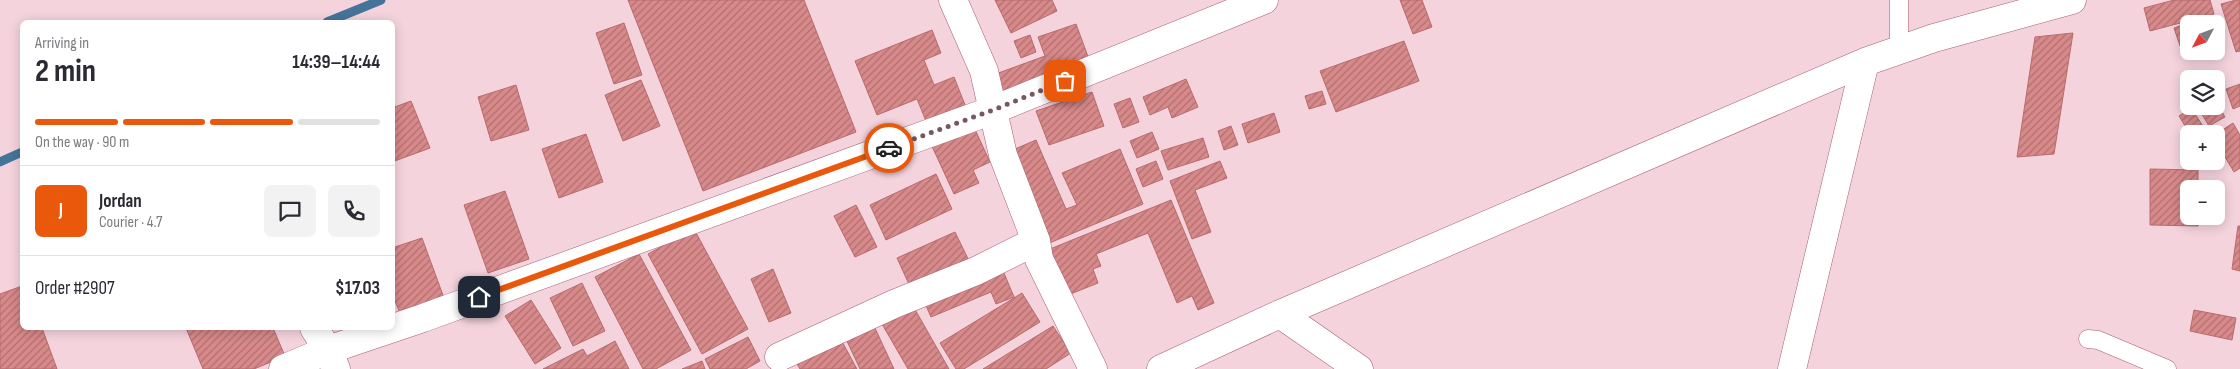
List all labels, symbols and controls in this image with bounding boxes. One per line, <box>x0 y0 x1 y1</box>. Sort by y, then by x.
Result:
north arrow <box>2180 15 2225 60</box>
map controls <box>2180 15 2225 225</box>
text: Arriving in <box>35 34 89 53</box>
text: 14:39–14:44 <box>292 51 380 74</box>
text: 2 min <box>35 52 96 91</box>
pin <box>1044 60 1086 102</box>
icon: bag <box>1051 67 1079 95</box>
button: layers <box>2180 70 2225 115</box>
courier <box>864 123 914 173</box>
button: + <box>2180 125 2225 170</box>
text: On the way · 90 m <box>35 133 129 152</box>
icon: car <box>875 134 903 162</box>
button: − <box>2180 180 2225 225</box>
button: chat <box>264 185 316 237</box>
button: phone <box>328 185 380 237</box>
text: Jordan <box>99 190 142 213</box>
text: J <box>59 199 63 222</box>
text: Courier · 4.7 <box>99 213 162 232</box>
pin <box>458 276 500 318</box>
text: Order #2907 <box>35 277 114 300</box>
text: $17.03 <box>335 277 380 300</box>
icon: home <box>465 283 493 311</box>

